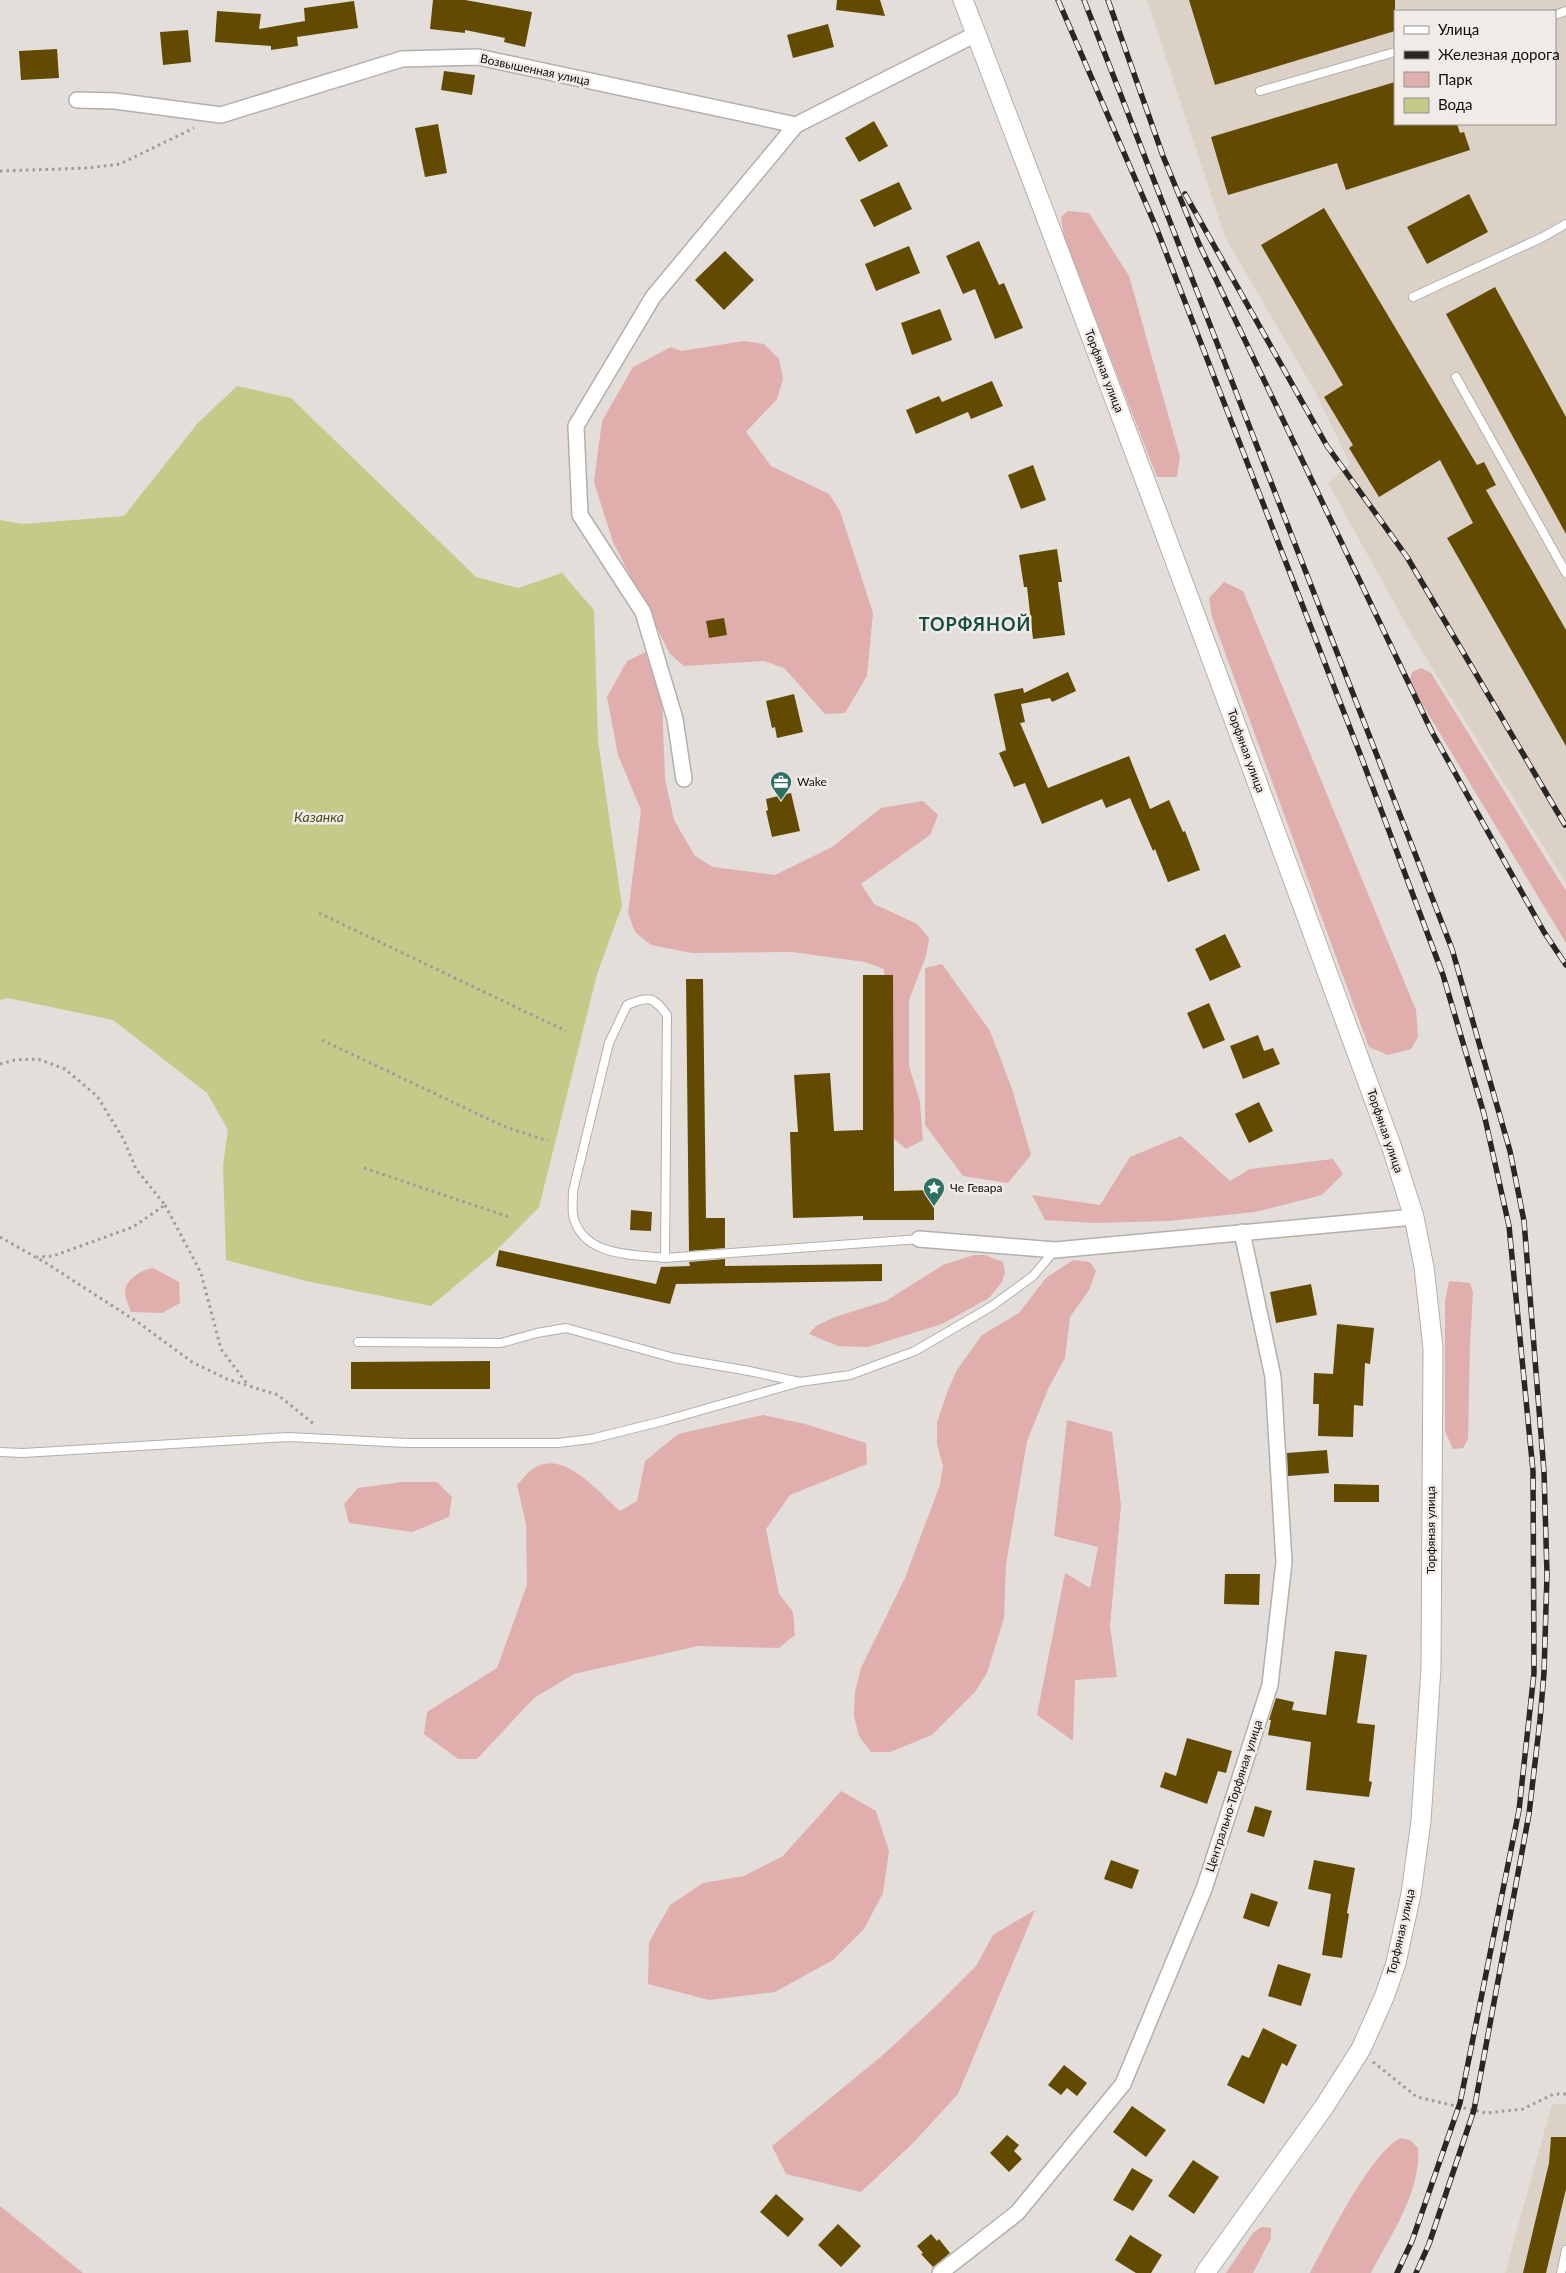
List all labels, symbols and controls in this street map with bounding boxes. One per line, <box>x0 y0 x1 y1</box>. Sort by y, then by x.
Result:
legend <box>1394 10 1556 125</box>
text: Улица <box>1438 20 1479 38</box>
text: Железная дорога <box>1438 45 1560 63</box>
street label: Возвышенная улица <box>479 51 591 88</box>
text: Парк <box>1438 70 1473 88</box>
text: Вода <box>1438 95 1473 113</box>
street label: Торфяная улица <box>1082 327 1127 415</box>
district label: ТОРФЯНОЙ <box>919 613 1031 635</box>
street label: Торфяная улица <box>1224 707 1269 795</box>
office icon: Wake <box>769 770 793 801</box>
place label: Wake <box>797 774 827 789</box>
water label: Казанка <box>294 808 344 825</box>
street label: Торфяная улица <box>1364 1087 1407 1175</box>
place icon: Че Гевара <box>922 1176 946 1207</box>
place label: Че Гевара <box>950 1180 1003 1195</box>
street label: Торфяная улица <box>1423 1486 1438 1574</box>
street label: Центрально-Торфяная улица <box>1202 1718 1265 1874</box>
street label: Торфяная улица <box>1383 1887 1418 1976</box>

